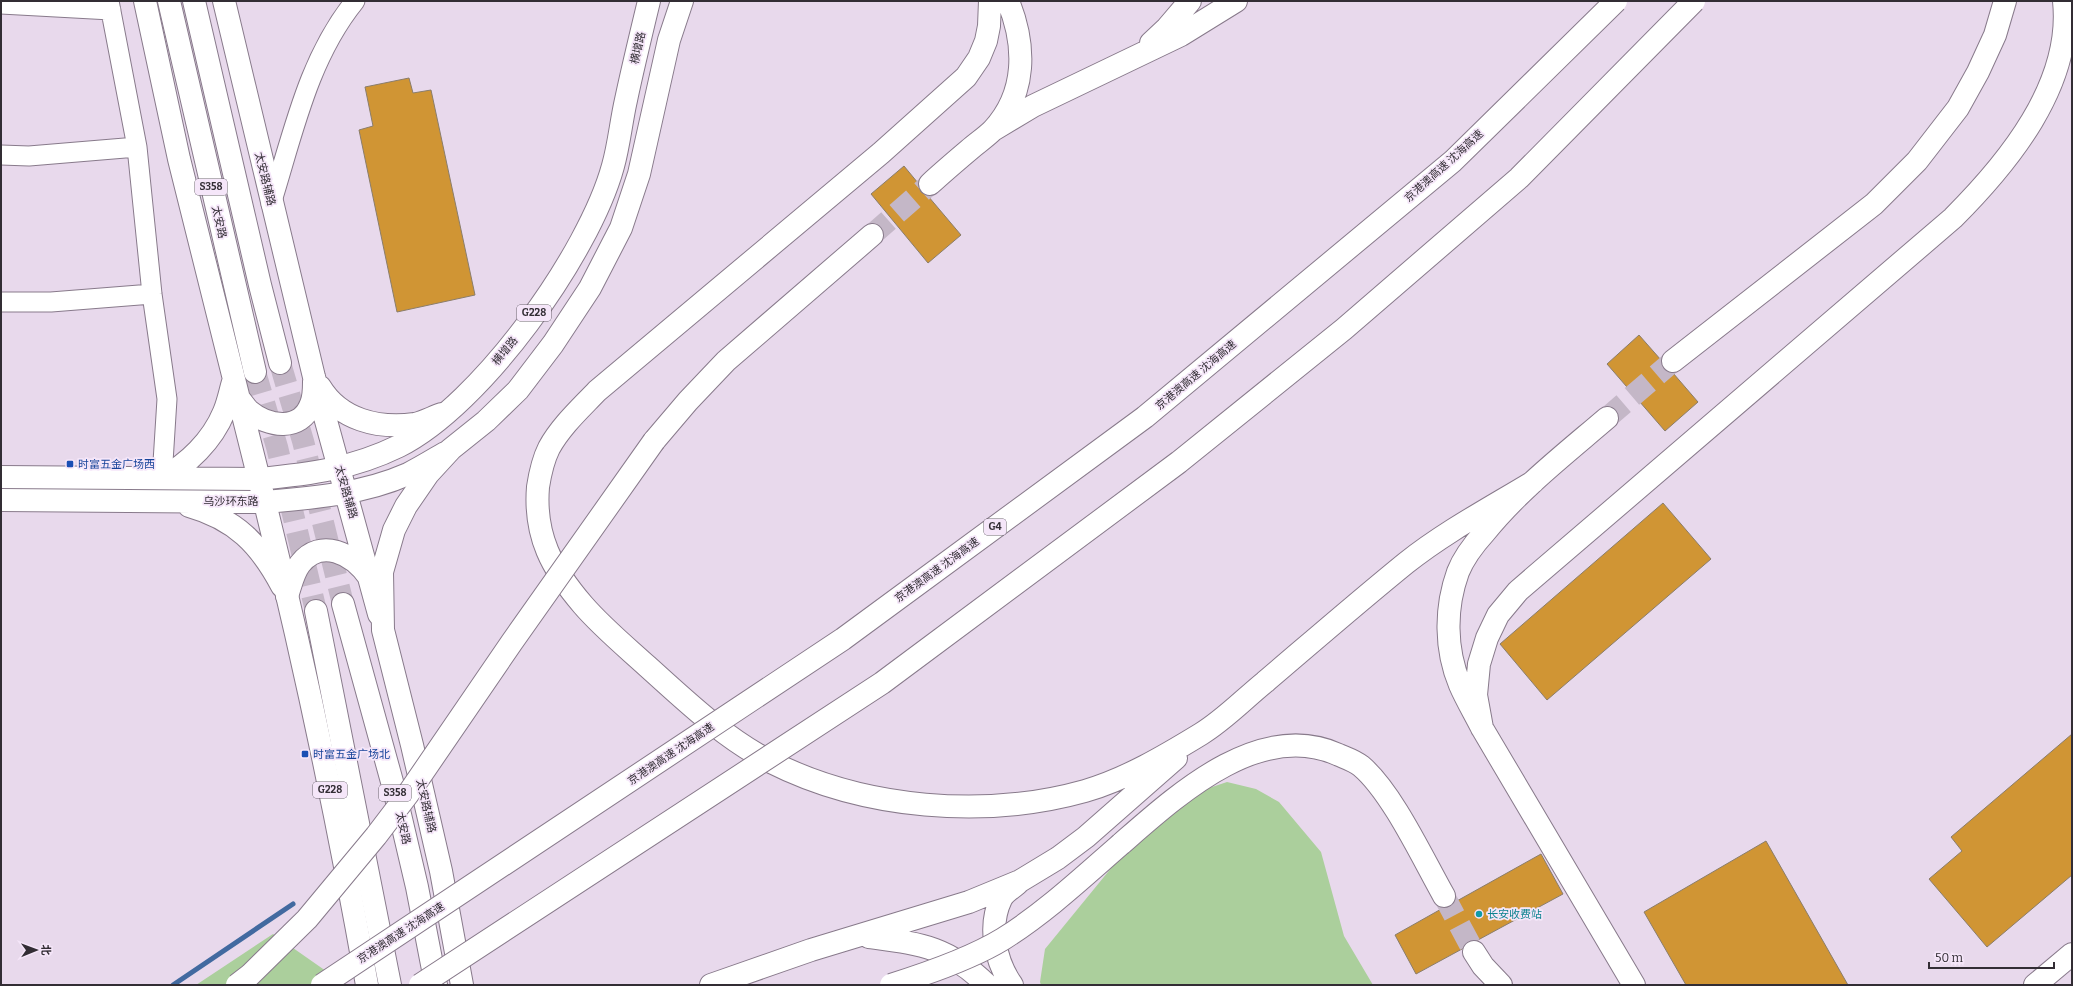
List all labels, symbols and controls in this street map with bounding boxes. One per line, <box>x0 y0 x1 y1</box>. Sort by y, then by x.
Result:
street label: 横增路 <box>628 30 648 66</box>
street label: 京港澳高速 沈海高速 <box>1402 127 1486 205</box>
street label: 太安路辅路 <box>252 151 278 207</box>
road number: S358 <box>195 179 227 195</box>
street label: 太安路 <box>209 204 229 240</box>
road number: G228 <box>517 305 551 321</box>
street label: 横增路 <box>490 334 520 368</box>
street label: 京港澳高速 沈海高速 <box>1153 337 1239 413</box>
place label: 时富五金广场西 <box>78 458 155 471</box>
marker: 时富五金广场西 <box>65 459 75 469</box>
street label: 太安路辅路 <box>332 464 360 520</box>
street label: 乌沙环东路 <box>204 495 259 508</box>
road number: G4 <box>984 519 1006 535</box>
street label: 京港澳高速 沈海高速 <box>892 535 982 605</box>
street label: 京港澳高速 沈海高速 <box>625 720 717 788</box>
place label: 时富五金广场北 <box>313 748 390 761</box>
marker: 时富五金广场北 <box>300 749 310 759</box>
street label: 太安路辅路 <box>413 778 439 834</box>
road number: G228 <box>313 782 347 798</box>
road number: S358 <box>379 785 411 801</box>
street label: 太安路 <box>393 810 413 846</box>
street label: 京港澳高速 沈海高速 <box>355 900 447 966</box>
place label: 长安收费站 <box>1487 908 1542 921</box>
marker: 长安收费站 <box>1474 909 1484 919</box>
north arrow <box>16 930 56 970</box>
text: 北 <box>39 944 52 955</box>
scale bar <box>1929 944 2054 970</box>
text: 50 m <box>1935 951 1964 965</box>

